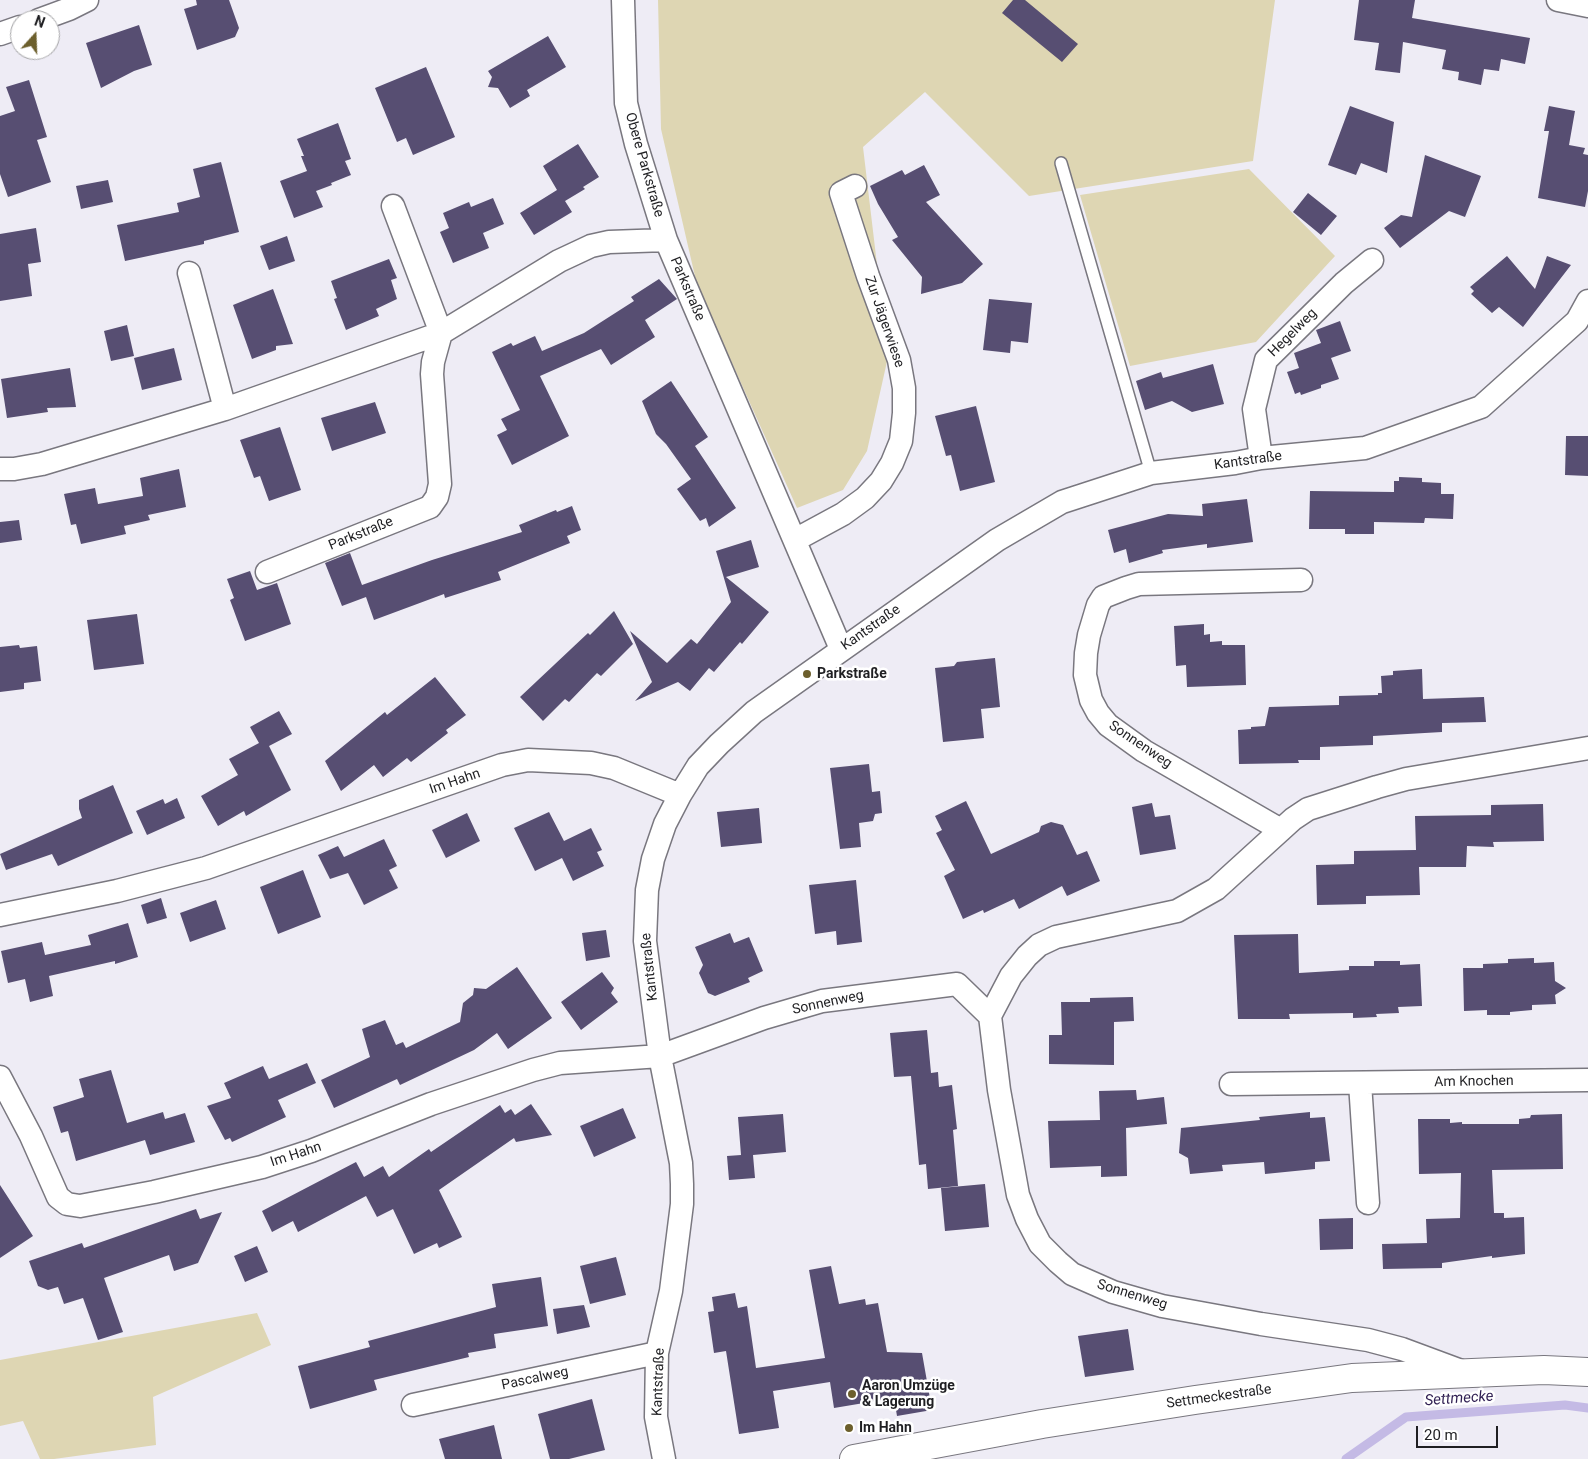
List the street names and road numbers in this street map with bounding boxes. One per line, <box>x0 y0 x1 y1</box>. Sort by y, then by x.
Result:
street label: Obere Parkstraße <box>621 111 667 219</box>
street label: Parkstraße <box>666 254 708 324</box>
street label: Zur Jägerwiese <box>860 274 908 370</box>
street label: Hegelweg <box>1265 305 1321 361</box>
street label: Kantstraße <box>1213 448 1283 474</box>
street label: Parkstraße <box>326 514 396 554</box>
street label: Kantstraße <box>838 602 904 654</box>
street label: Sonnenweg <box>1105 718 1175 772</box>
street label: Im Hahn <box>427 765 483 799</box>
street label: Kantstraße <box>638 932 662 1002</box>
street label: Sonnenweg <box>791 987 865 1019</box>
street label: Am Knochen <box>1434 1073 1514 1091</box>
street label: Im Hahn <box>268 1139 324 1171</box>
street label: Sonnenweg <box>1095 1276 1169 1314</box>
street label: Kantstraße <box>649 1348 669 1416</box>
street label: Pascalweg <box>500 1364 570 1394</box>
street label: Settmeckestraße <box>1165 1381 1273 1413</box>

